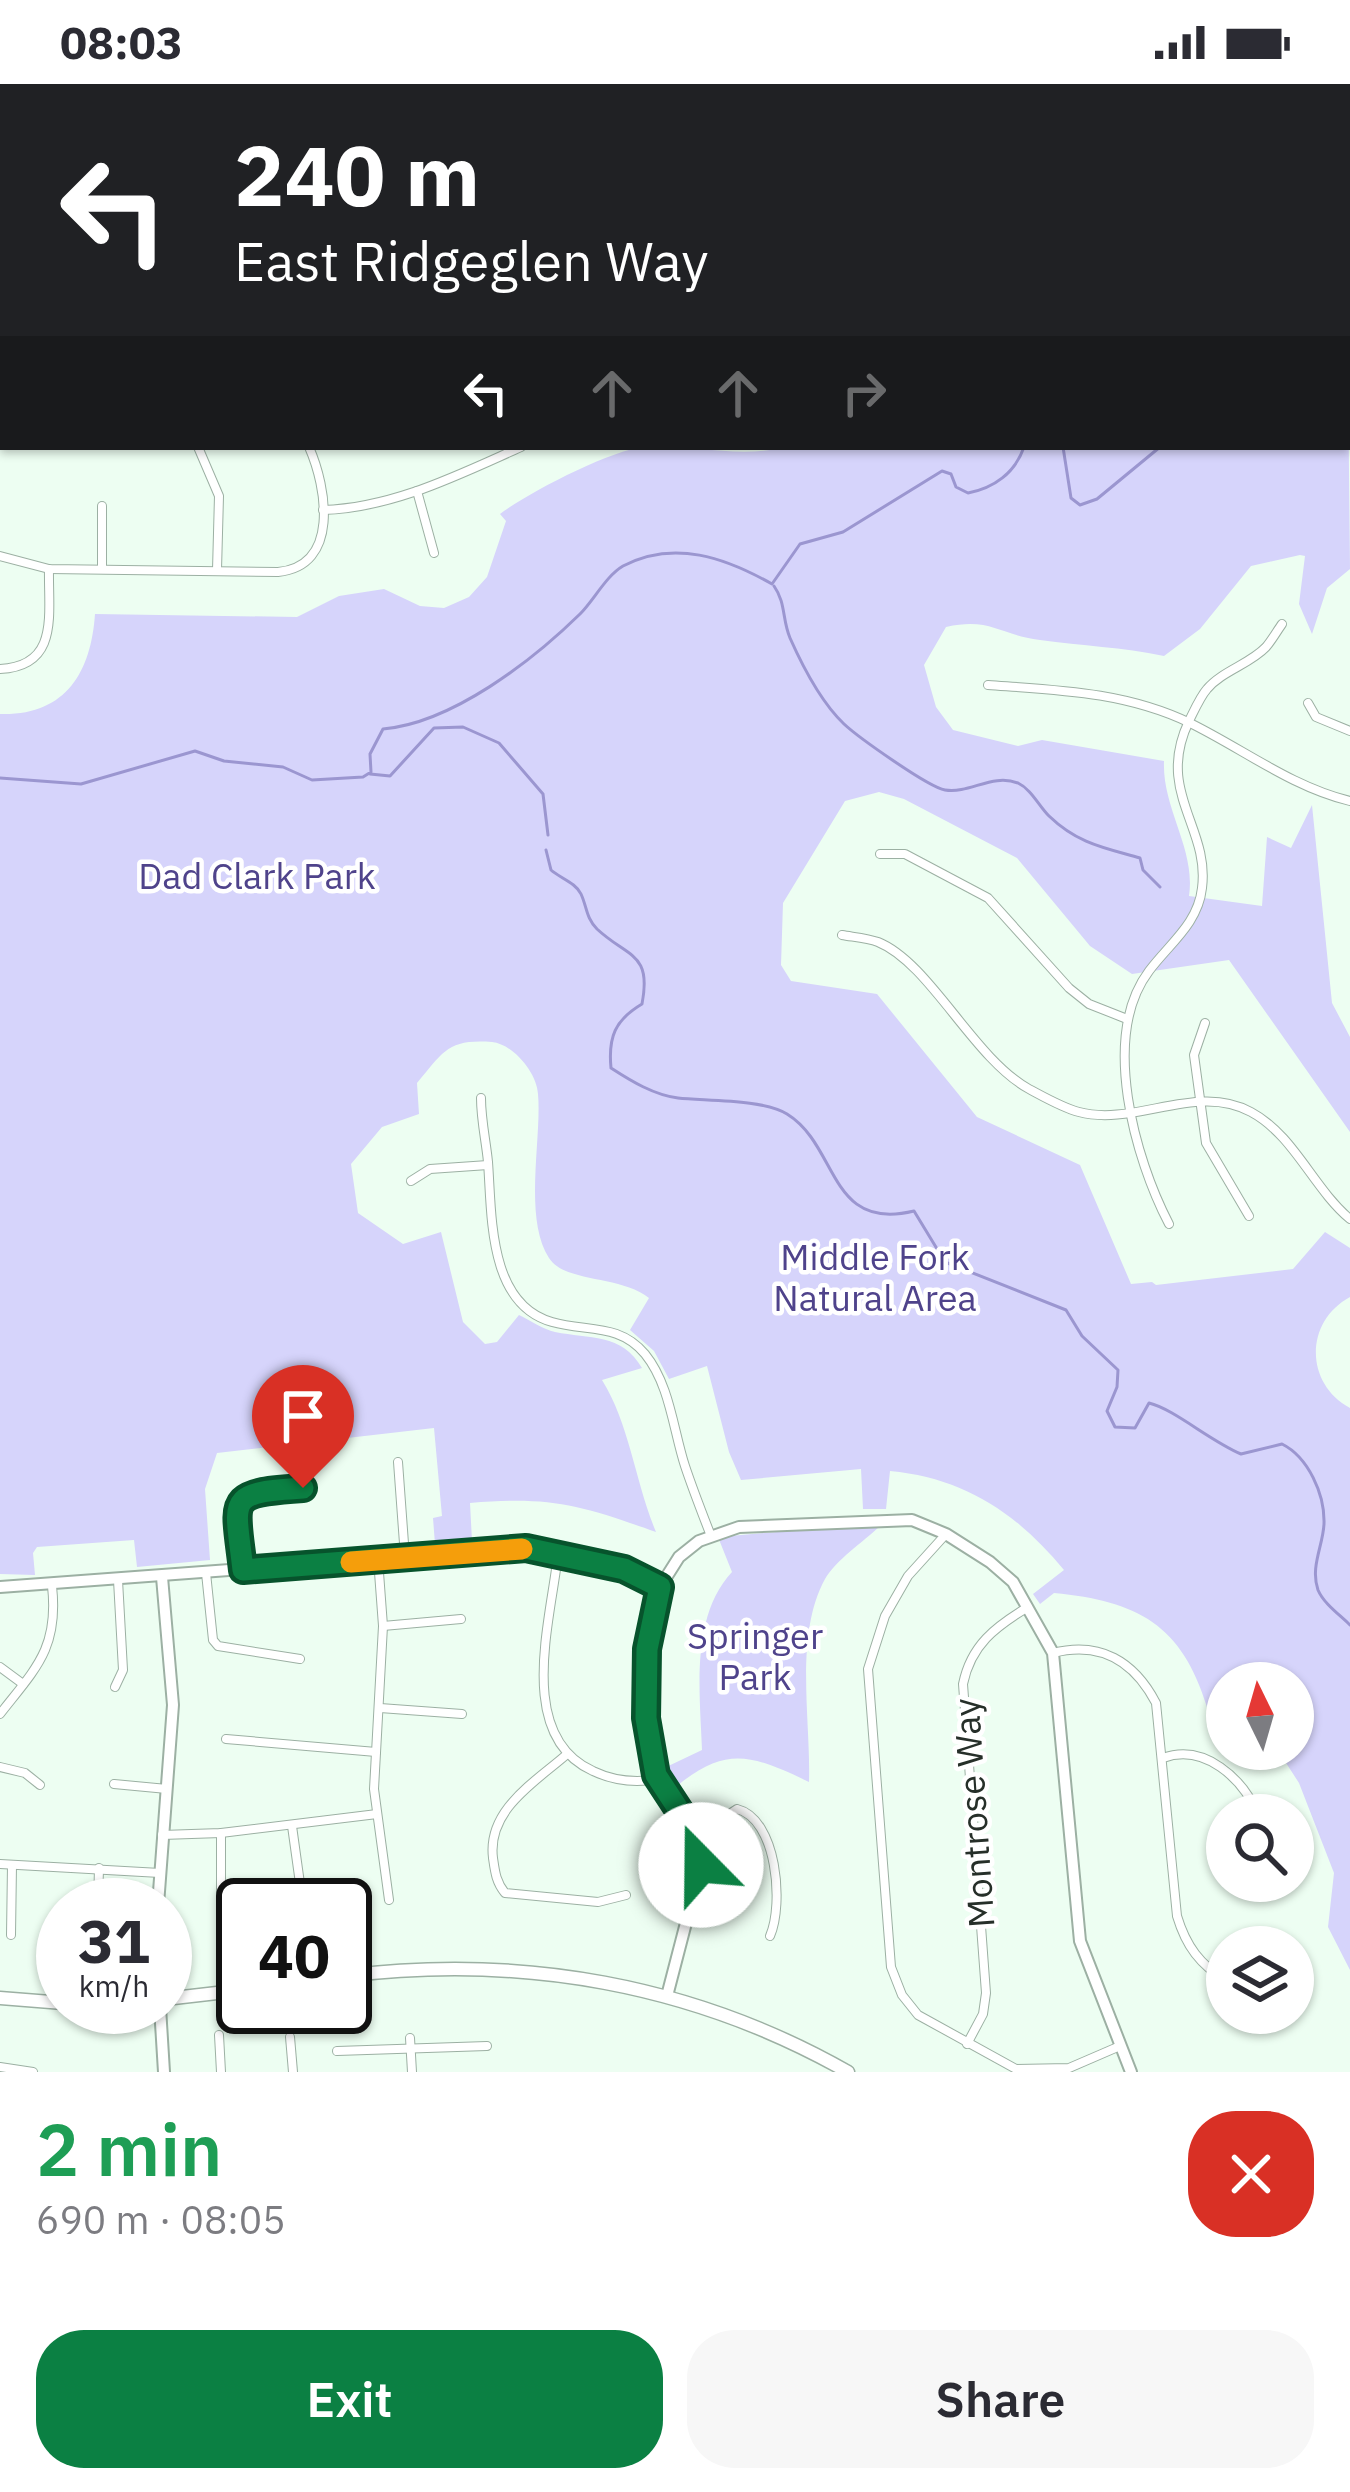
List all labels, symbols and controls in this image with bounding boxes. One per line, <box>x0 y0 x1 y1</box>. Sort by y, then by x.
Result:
text: 08:03 <box>60 13 183 71</box>
text: 240 m <box>234 120 480 229</box>
icon: left <box>36 132 192 288</box>
text: East Ridgeglen Way <box>234 226 709 296</box>
icon: left <box>453 360 519 426</box>
icon: ahead <box>579 360 645 426</box>
icon: ahead <box>705 360 771 426</box>
icon: right <box>831 360 897 426</box>
park label: Dad Clark Park <box>138 852 376 899</box>
park label: Middle Fork Natural Area <box>773 1233 977 1321</box>
pin <box>252 1365 354 1488</box>
icon: arrive <box>270 1383 336 1449</box>
park label: Springer Park <box>687 1612 823 1700</box>
north arrow <box>1206 1662 1314 1770</box>
map controls <box>1206 1662 1314 2034</box>
street label: Montrose Way <box>942 1697 1004 1929</box>
button: search <box>1206 1794 1314 1902</box>
position arrow <box>638 1802 764 1928</box>
speed limit sign: 40 <box>216 1878 372 2034</box>
text: 31 <box>78 1901 150 1980</box>
button: layers <box>1206 1926 1314 2034</box>
text: km/h <box>79 1966 149 2005</box>
text: 2 min <box>36 2102 222 2196</box>
button: close <box>1188 2111 1314 2237</box>
text: 690 m · 08:05 <box>36 2194 286 2245</box>
button: Exit <box>36 2330 663 2468</box>
button: Share <box>687 2330 1314 2468</box>

